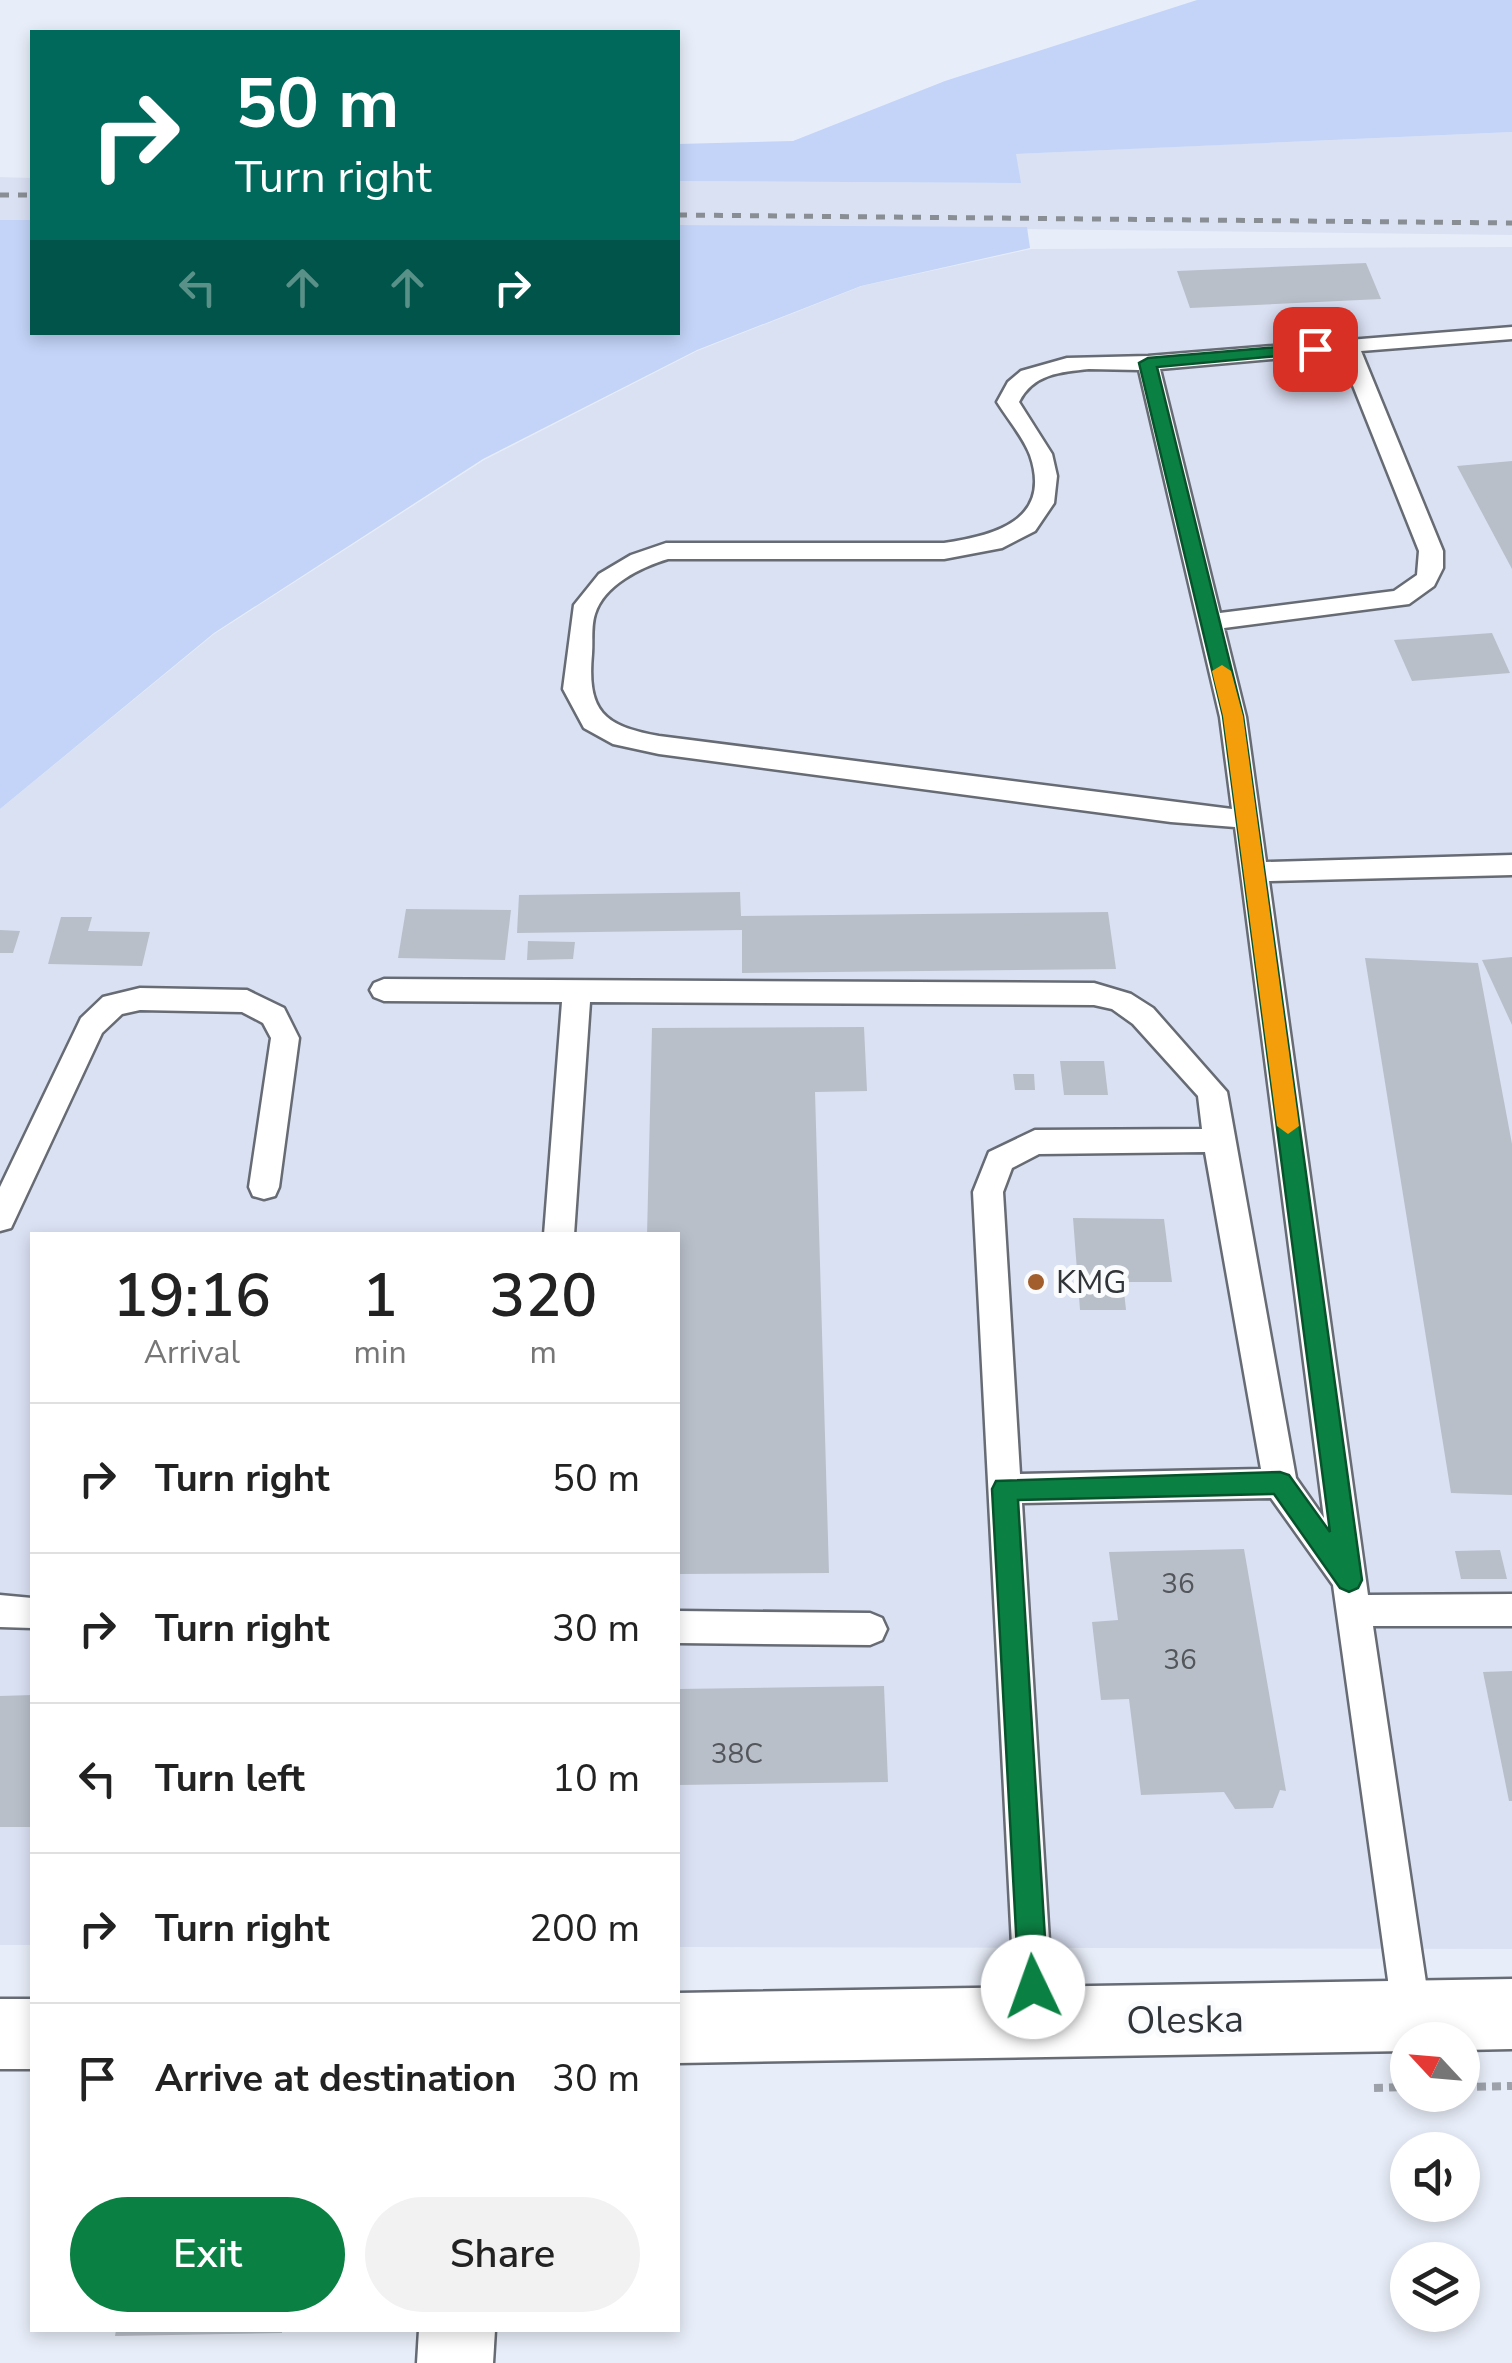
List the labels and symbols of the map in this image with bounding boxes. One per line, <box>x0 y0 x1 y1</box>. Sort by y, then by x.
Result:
pin <box>1273 307 1358 392</box>
place label: KMG <box>1056 1261 1127 1304</box>
marker: KMG <box>1025 1271 1047 1293</box>
house number: 36 <box>1161 1565 1195 1603</box>
house number: 36 <box>1163 1641 1197 1679</box>
house number: 38C <box>711 1735 763 1773</box>
position arrow <box>981 1935 1085 2039</box>
street label: Oleska <box>1126 1993 1244 2047</box>
north arrow <box>1390 2022 1480 2112</box>

